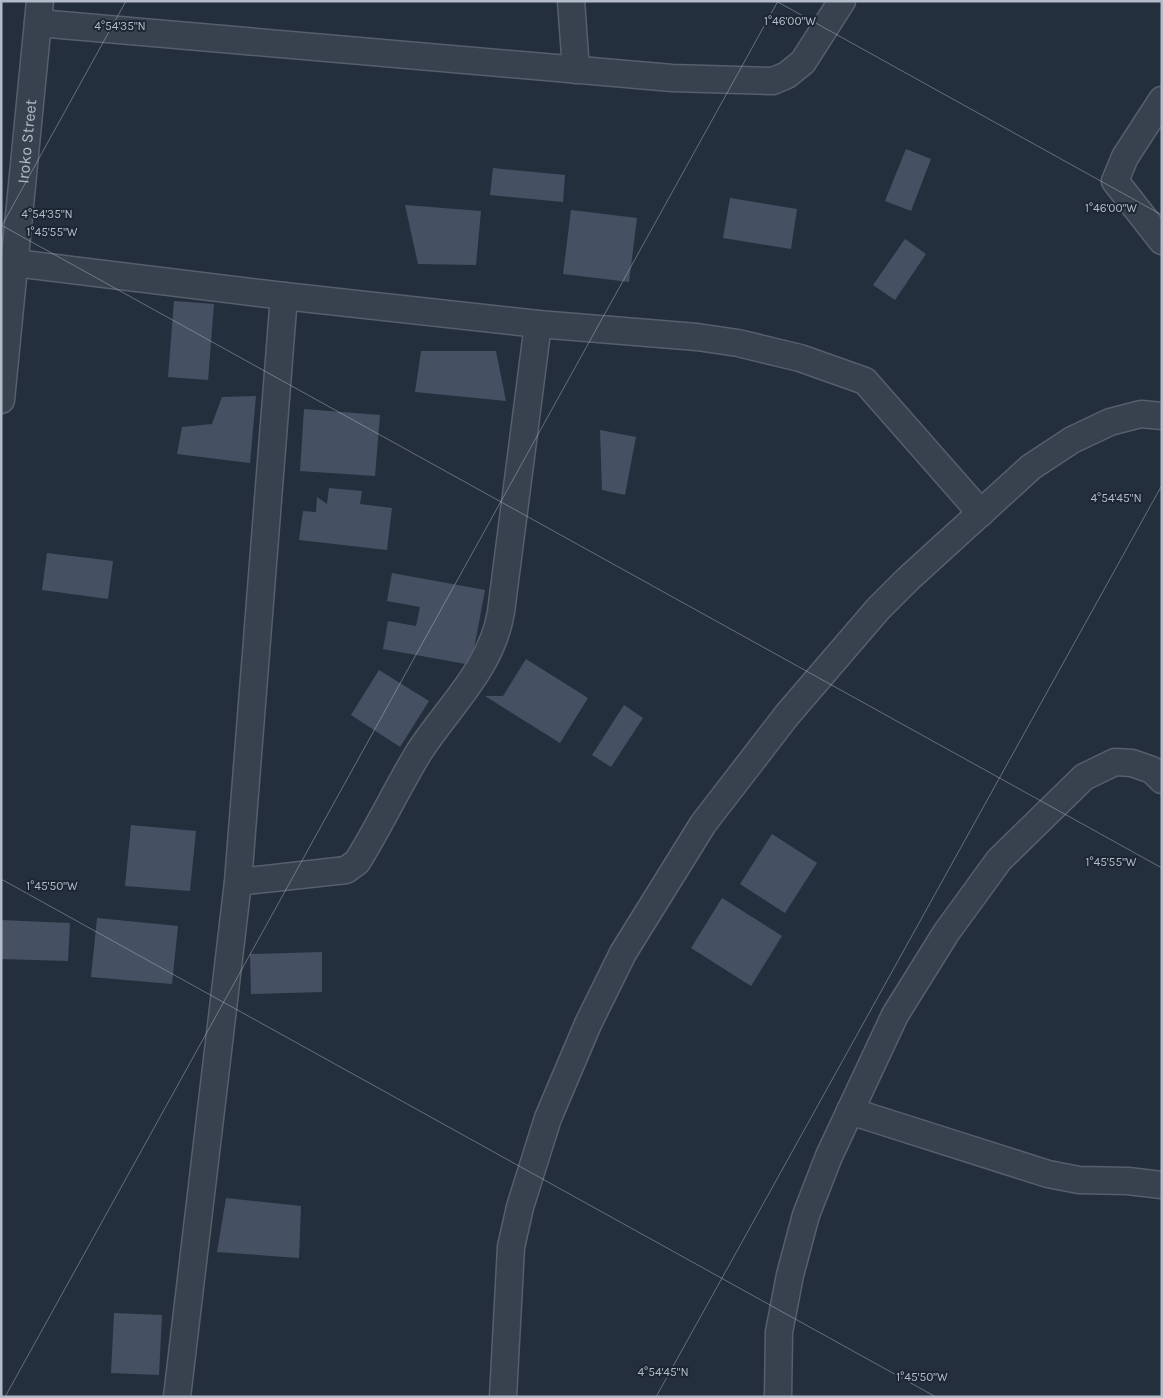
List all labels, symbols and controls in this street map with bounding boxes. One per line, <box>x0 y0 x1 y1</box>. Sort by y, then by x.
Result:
text: 1°46'00"W <box>764 14 816 28</box>
text: 4°54'35"N <box>94 19 146 33</box>
street label: Iroko Street <box>13 98 40 184</box>
text: 1°46'00"W <box>1085 201 1137 215</box>
text: 4°54'35"N <box>21 207 73 221</box>
text: 1°45'55"W <box>26 225 78 239</box>
text: 4°54'45"N <box>1090 491 1142 505</box>
text: 1°45'55"W <box>1085 855 1137 869</box>
text: 1°45'50"W <box>26 879 78 893</box>
text: 4°54'45"N <box>637 1365 689 1379</box>
text: 1°45'50"W <box>896 1370 948 1384</box>

